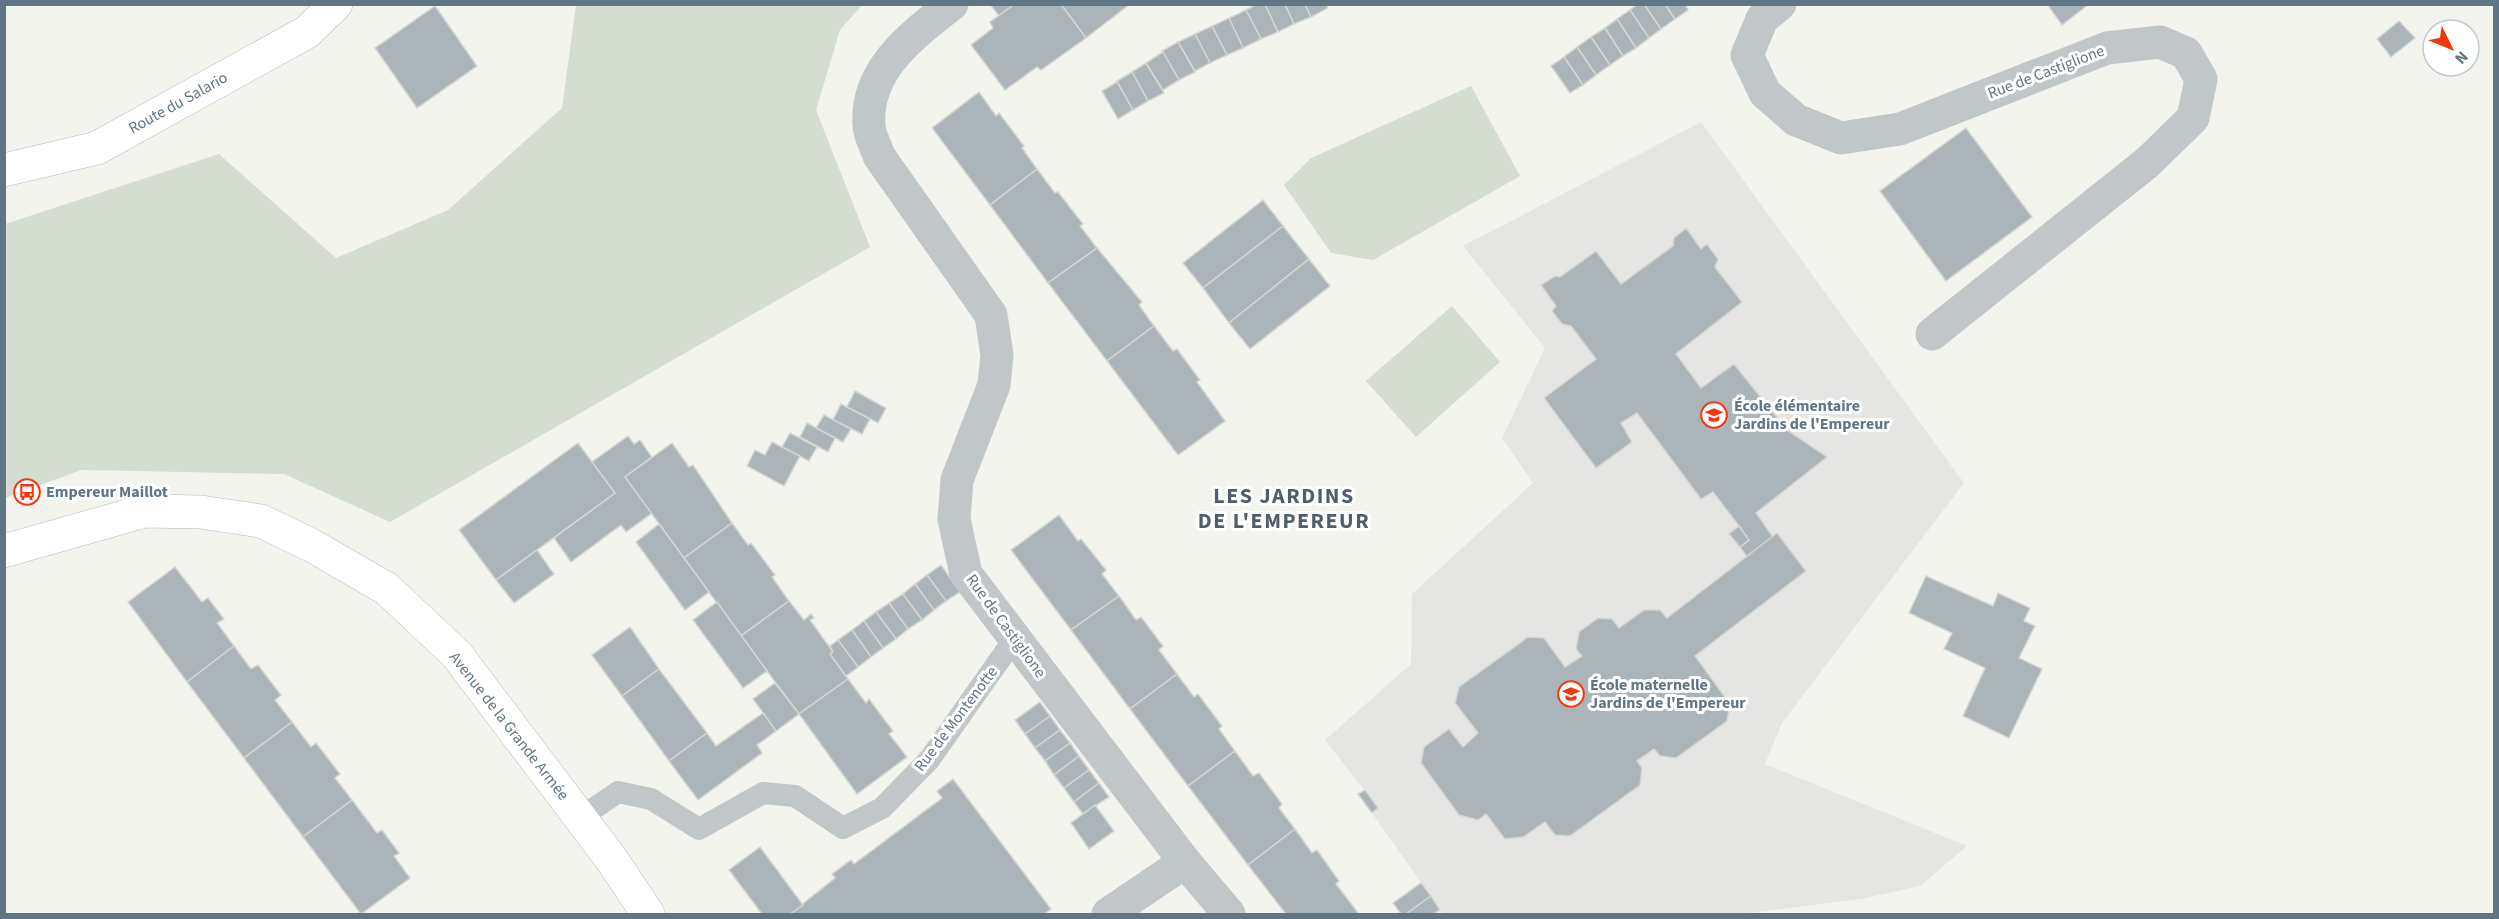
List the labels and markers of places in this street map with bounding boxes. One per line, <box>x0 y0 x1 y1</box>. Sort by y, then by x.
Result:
place label: École élémentaire Jardins de l'Empereur <box>1734 395 1890 435</box>
school or university icon: École élémentaire Jardins de l'Empereur <box>1699 400 1729 430</box>
bus stop icon: Empereur Maillot <box>12 477 42 507</box>
place label: Empereur Maillot <box>46 481 168 503</box>
place label: École maternelle Jardins de l'Empereur <box>1590 674 1746 714</box>
school or university icon: École maternelle Jardins de l'Empereur <box>1556 679 1586 709</box>

